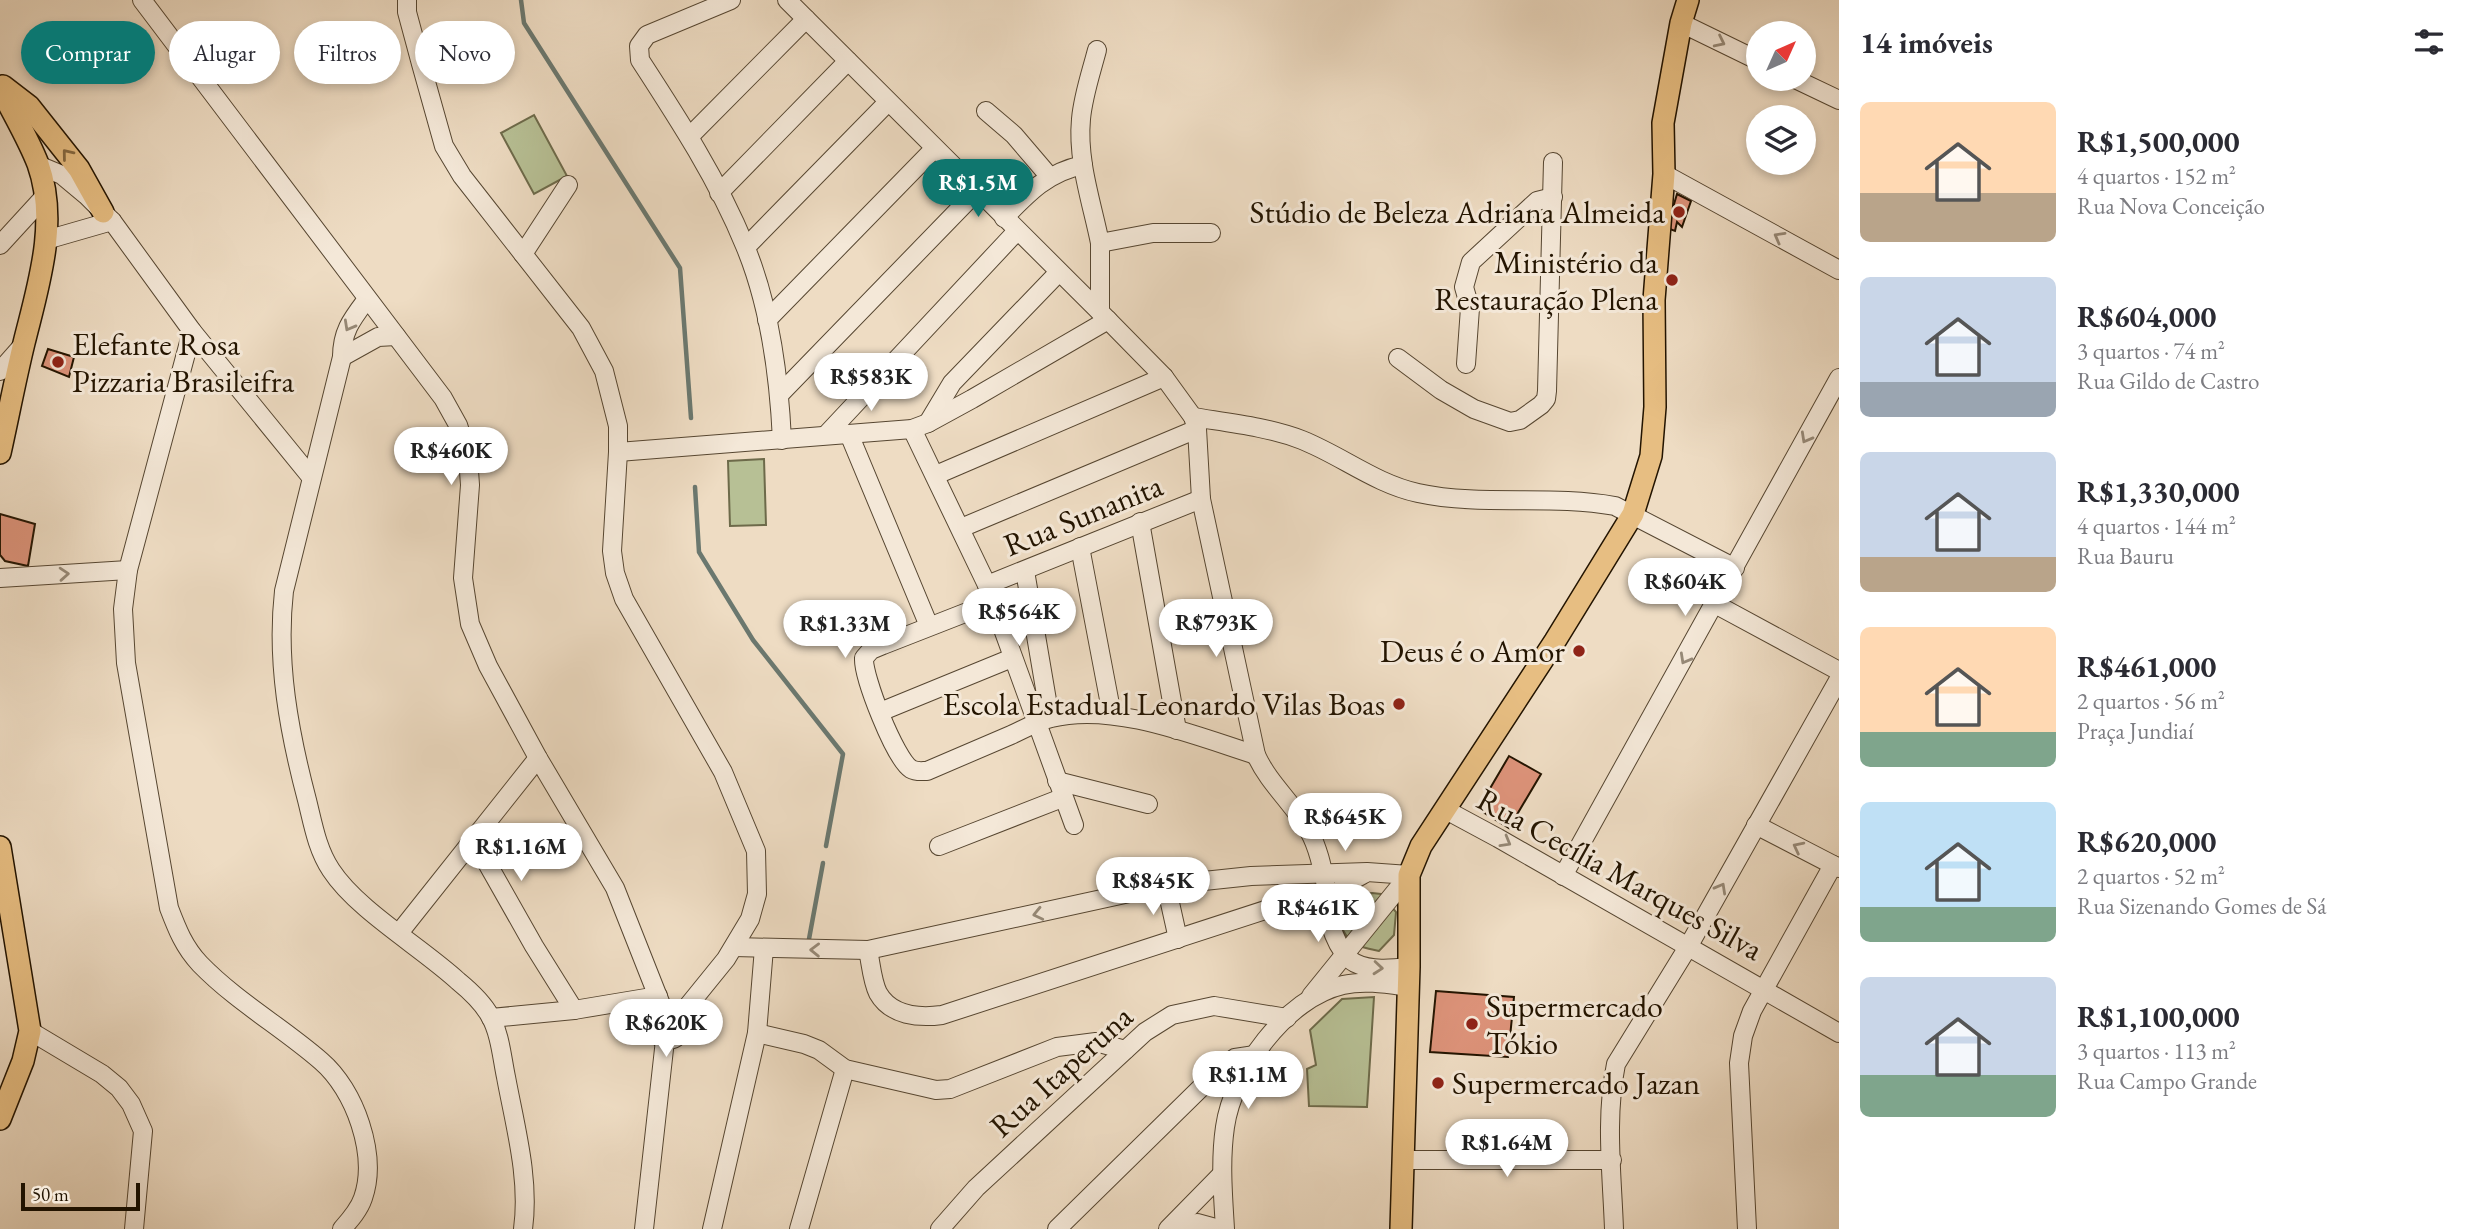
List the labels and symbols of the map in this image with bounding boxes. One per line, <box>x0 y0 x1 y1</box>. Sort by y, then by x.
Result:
north arrow <box>1746 21 1816 91</box>
one-way arrow <box>1713 34 1725 48</box>
one-way arrow <box>63 149 75 162</box>
pin: R$1.5M <box>921 160 1035 219</box>
place label: Stúdio de Beleza Adriana Almeida <box>1250 191 1665 233</box>
marker: Stúdio de Beleza Adriana Almeida <box>1671 204 1687 220</box>
one-way arrow <box>1774 232 1786 245</box>
place label: Ministério da Restauração Plena <box>1434 241 1658 320</box>
marker: Ministério da Restauração Plena <box>1664 272 1680 288</box>
one-way arrow <box>344 319 357 331</box>
place label: Elefante Rosa Pizzaria Brasileifra <box>72 323 294 402</box>
marker: Elefante Rosa Pizzaria Brasileifra <box>50 354 66 370</box>
pin: R$583K <box>814 354 928 413</box>
pin: R$460K <box>394 428 508 487</box>
one-way arrow <box>1801 431 1814 443</box>
street label: Rua Sunanita <box>997 464 1169 566</box>
pin: R$604K <box>1628 558 1742 618</box>
one-way arrow <box>59 567 70 582</box>
pin: R$564K <box>962 588 1076 648</box>
pin: R$1.33M <box>780 600 910 660</box>
pin: R$793K <box>1159 600 1273 659</box>
place label: Deus é o Amor <box>1380 630 1565 672</box>
marker: Deus é o Amor <box>1571 643 1587 659</box>
one-way arrow <box>1679 651 1693 664</box>
place label: Escola Estadual Leonardo Vilas Boas <box>942 683 1385 725</box>
marker: Escola Estadual Leonardo Vilas Boas <box>1391 696 1407 712</box>
street label: Rua Cecília Marques Silva <box>1470 778 1771 970</box>
pin: R$645K <box>1288 794 1402 853</box>
pin: R$1.16M <box>456 824 586 883</box>
one-way arrow <box>1498 834 1511 847</box>
one-way arrow <box>1793 841 1805 855</box>
pin: R$845K <box>1096 858 1210 917</box>
one-way arrow <box>1713 883 1726 895</box>
pin: R$461K <box>1261 884 1375 944</box>
one-way arrow <box>1033 906 1045 920</box>
one-way arrow <box>809 942 820 958</box>
one-way arrow <box>1373 960 1384 975</box>
place label: Supermercado Tókio <box>1486 985 1663 1064</box>
street label: Rua Itaperuna <box>980 995 1142 1146</box>
pin: R$620K <box>609 1000 723 1059</box>
marker: Supermercado Tókio <box>1464 1016 1480 1032</box>
pin: R$1.1M <box>1191 1052 1305 1111</box>
place label: Supermercado Jazan <box>1452 1062 1700 1104</box>
marker: Supermercado Jazan <box>1430 1075 1446 1091</box>
pin: R$1.64M <box>1442 1120 1572 1179</box>
scale bar <box>21 1180 140 1212</box>

